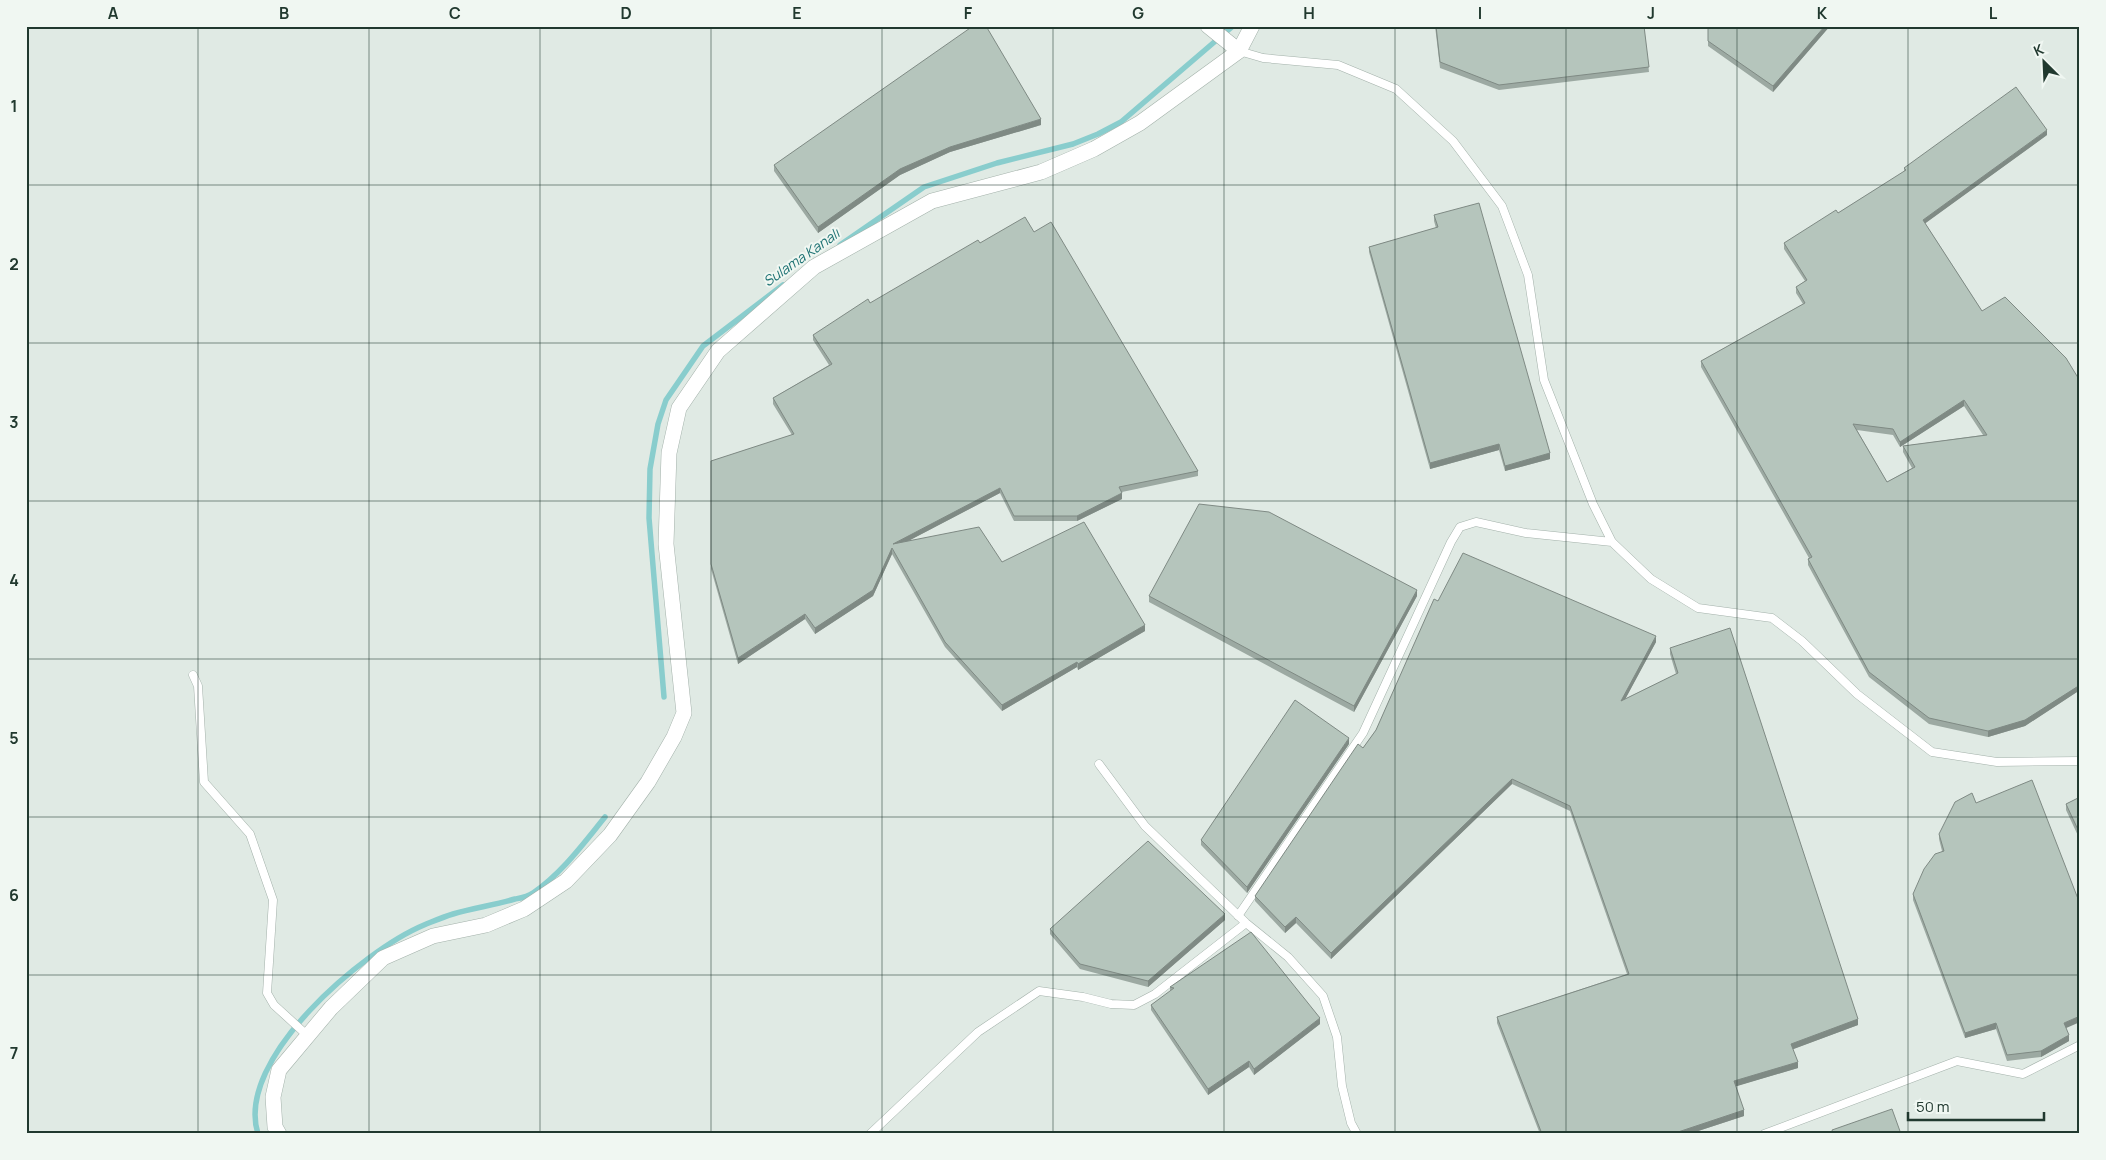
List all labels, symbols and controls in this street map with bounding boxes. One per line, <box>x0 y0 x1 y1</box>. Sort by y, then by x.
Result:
text: A <box>108 2 119 24</box>
text: B <box>279 2 289 24</box>
text: C <box>449 2 461 24</box>
text: D <box>620 2 632 24</box>
text: E <box>792 2 802 24</box>
text: F <box>964 2 973 24</box>
text: G <box>1132 2 1144 24</box>
text: H <box>1303 2 1315 24</box>
text: I <box>1478 2 1482 24</box>
text: J <box>1647 2 1655 24</box>
text: K <box>1817 2 1828 24</box>
text: L <box>1989 2 1998 24</box>
north arrow <box>2018 38 2068 88</box>
text: K <box>2031 39 2047 60</box>
text: 1 <box>10 95 18 117</box>
water label: Sulama Kanalı <box>759 223 844 290</box>
text: 2 <box>9 253 19 275</box>
text: 3 <box>9 411 19 433</box>
text: 4 <box>9 569 19 591</box>
text: 5 <box>9 727 19 749</box>
text: 6 <box>9 884 19 906</box>
text: 7 <box>10 1042 18 1064</box>
scale bar <box>1908 1090 2045 1122</box>
text: 50 m <box>1916 1096 1950 1117</box>

